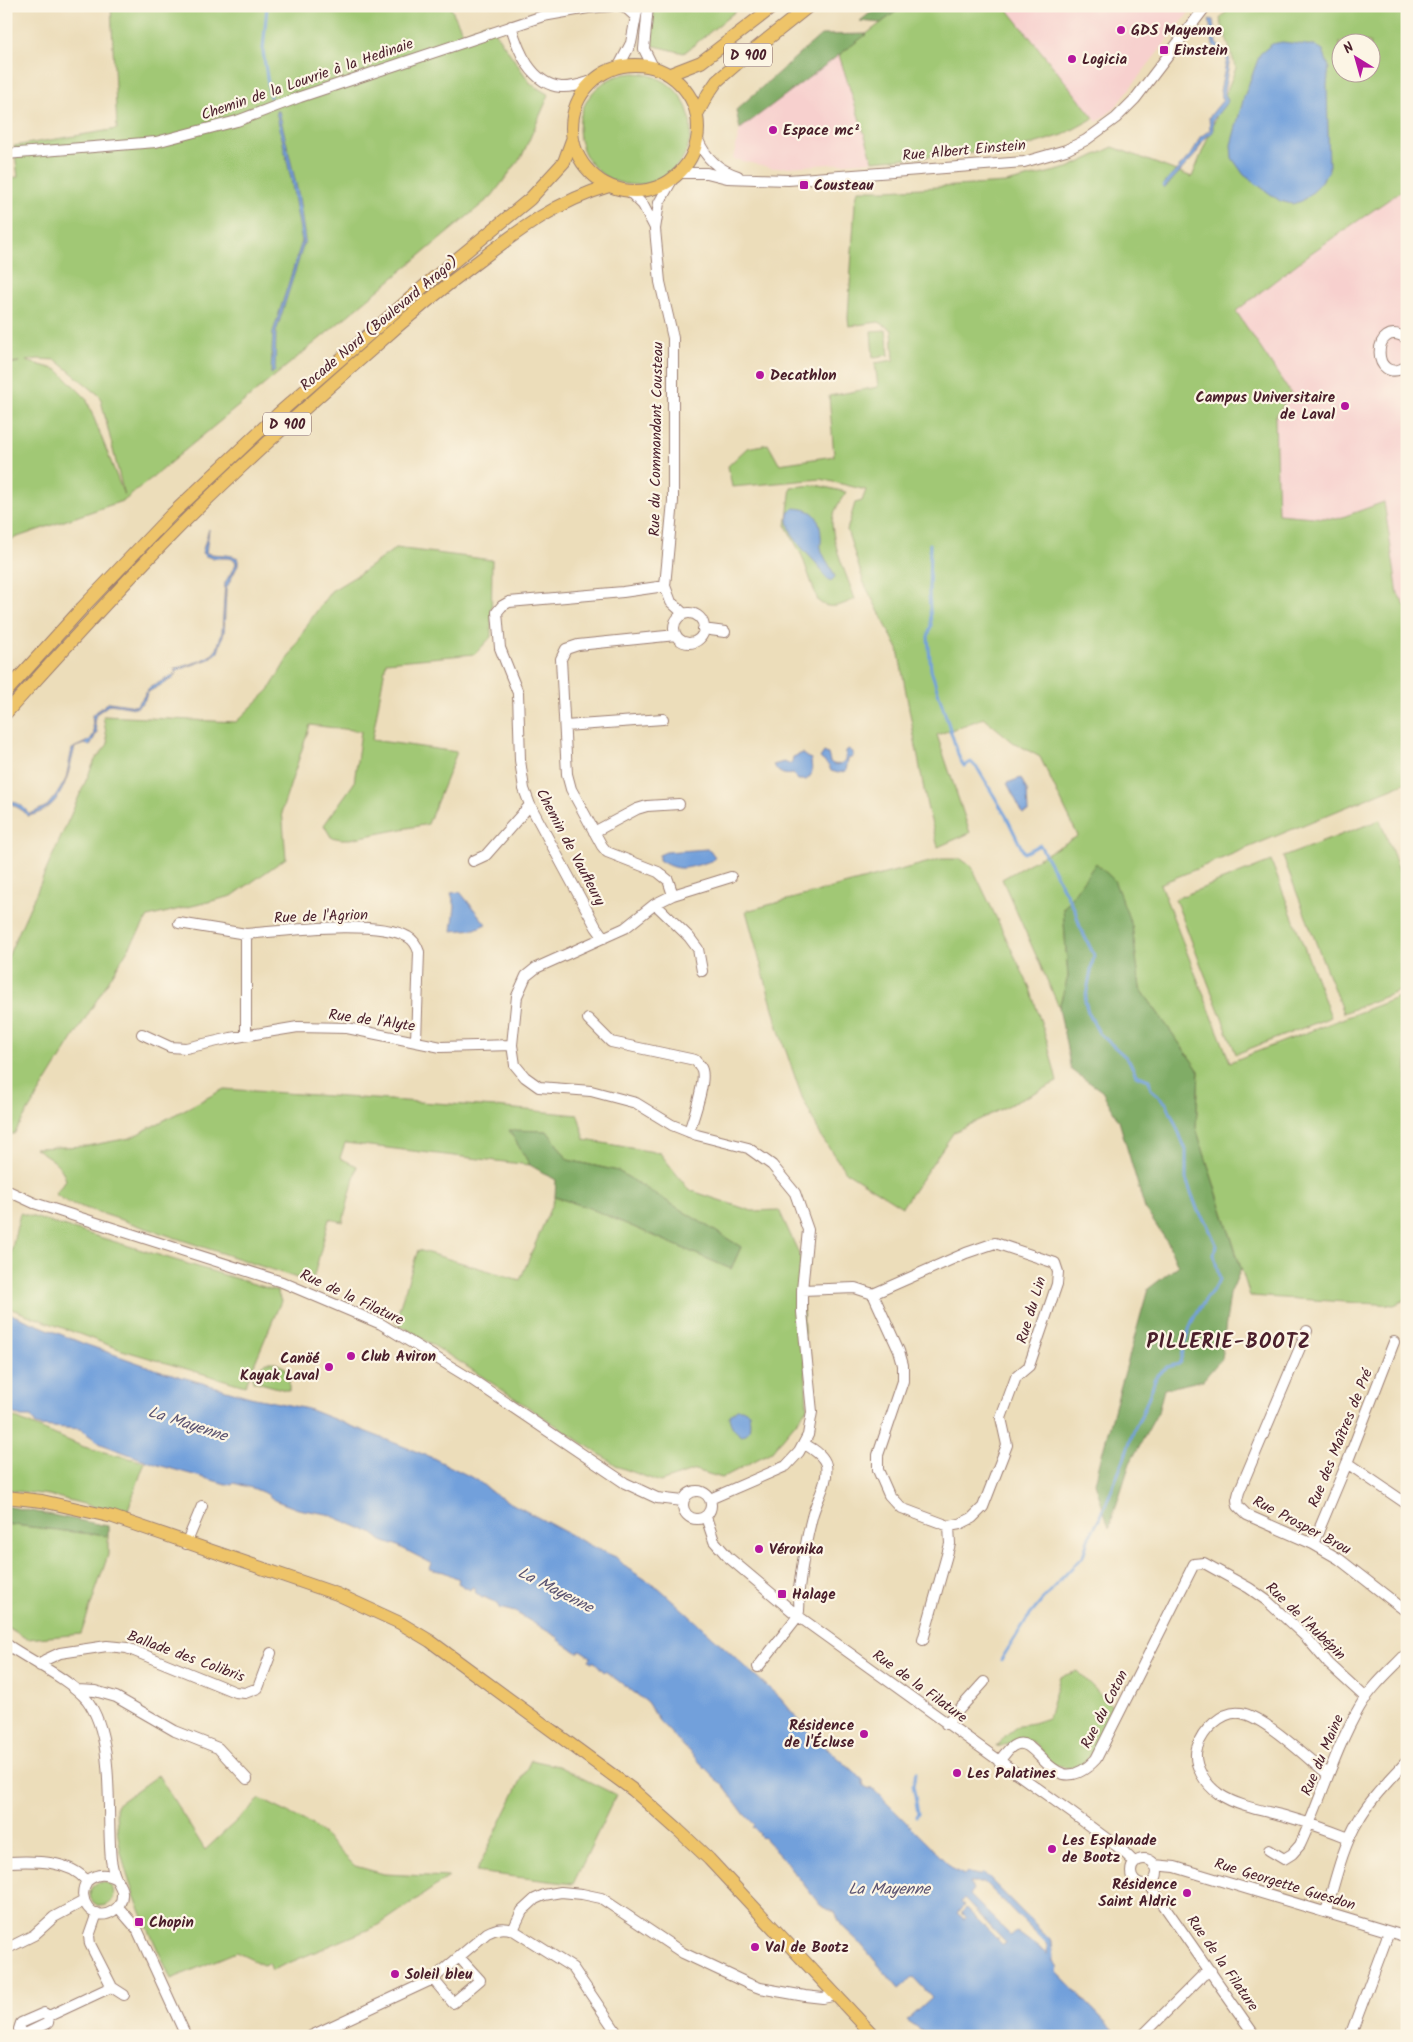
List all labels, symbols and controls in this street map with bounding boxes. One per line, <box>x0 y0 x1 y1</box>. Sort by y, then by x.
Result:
place label: GDS Mayenne <box>1131 19 1223 43</box>
marker: GDS Mayenne <box>1115 24 1127 36</box>
street label: Chemin de la Louvrie à la Hedinaie <box>198 32 417 128</box>
north arrow <box>1330 32 1380 82</box>
text: N <box>1339 37 1359 60</box>
place label: Einstein <box>1174 39 1228 63</box>
road number: D 900 <box>724 44 772 66</box>
marker: Einstein <box>1158 44 1170 56</box>
place label: Logicia <box>1082 48 1127 72</box>
marker: Logicia <box>1066 53 1078 65</box>
place label: Espace mc² <box>783 119 860 143</box>
marker: Espace mc² <box>767 124 779 136</box>
street label: Rue Albert Einstein <box>901 134 1027 168</box>
place label: Cousteau <box>814 174 874 198</box>
marker: Cousteau <box>798 179 810 191</box>
street label: Rocade Nord (Boulevard Arago) <box>295 250 464 397</box>
street label: Rue du Commandant Cousteau <box>643 341 671 537</box>
place label: Decathlon <box>770 364 837 388</box>
marker: Decathlon <box>754 369 766 381</box>
place label: Campus Universitaire de Laval <box>1195 386 1336 427</box>
marker: Campus Universitaire de Laval <box>1339 400 1351 412</box>
road number: D 900 <box>263 412 311 436</box>
street label: Chemin de Vaufleury <box>529 784 612 911</box>
street label: Rue de l'Agrion <box>273 903 369 931</box>
street label: Rue de l'Alyte <box>327 1003 417 1039</box>
street label: Rue de la Filature <box>295 1263 408 1333</box>
street label: Rue du Lin <box>1010 1274 1054 1347</box>
district label: PILLERIE-BOOTZ <box>1147 1327 1311 1359</box>
place label: Club Aviron <box>361 1345 436 1369</box>
place label: Canöé Kayak Laval <box>240 1347 320 1388</box>
marker: Club Aviron <box>345 1350 357 1362</box>
marker: Canöé Kayak Laval <box>323 1361 335 1373</box>
street label: Rue des Maîtres de Pré <box>1302 1364 1380 1511</box>
water label: La Mayenne <box>145 1400 232 1450</box>
street label: Rue Prosper Brou <box>1248 1490 1355 1562</box>
place label: Véronika <box>769 1538 824 1562</box>
marker: Véronika <box>753 1543 765 1555</box>
water label: La Mayenne <box>513 1561 599 1621</box>
street label: Rue de l'Aubépin <box>1259 1577 1351 1667</box>
place label: Halage <box>792 1583 836 1607</box>
marker: Halage <box>776 1588 788 1600</box>
street label: Ballade des Colibris <box>123 1625 248 1690</box>
street label: Rue de la Filature <box>867 1644 972 1730</box>
street label: Rue du Coton <box>1075 1666 1135 1753</box>
street label: Rue du Maine <box>1295 1711 1351 1800</box>
place label: Résidence de l'Écluse <box>784 1714 855 1755</box>
marker: Résidence de l'Écluse <box>858 1728 870 1740</box>
place label: Les Palatines <box>967 1762 1056 1786</box>
marker: Les Palatines <box>951 1767 963 1779</box>
place label: Les Esplanade de Bootz <box>1062 1829 1157 1870</box>
marker: Les Esplanade de Bootz <box>1046 1843 1058 1855</box>
street label: Rue Georgette Guesdon <box>1211 1852 1358 1918</box>
place label: Résidence Saint Aldric <box>1098 1873 1178 1914</box>
water label: La Mayenne <box>848 1877 932 1902</box>
marker: Résidence Saint Aldric <box>1181 1887 1193 1899</box>
place label: Chopin <box>149 1911 194 1935</box>
street label: Rue de la Filature <box>1180 1911 1264 2017</box>
marker: Chopin <box>133 1916 145 1928</box>
place label: Val de Bootz <box>765 1936 849 1960</box>
marker: Val de Bootz <box>749 1941 761 1953</box>
place label: Soleil bleu <box>405 1963 473 1987</box>
marker: Soleil bleu <box>389 1968 401 1980</box>

